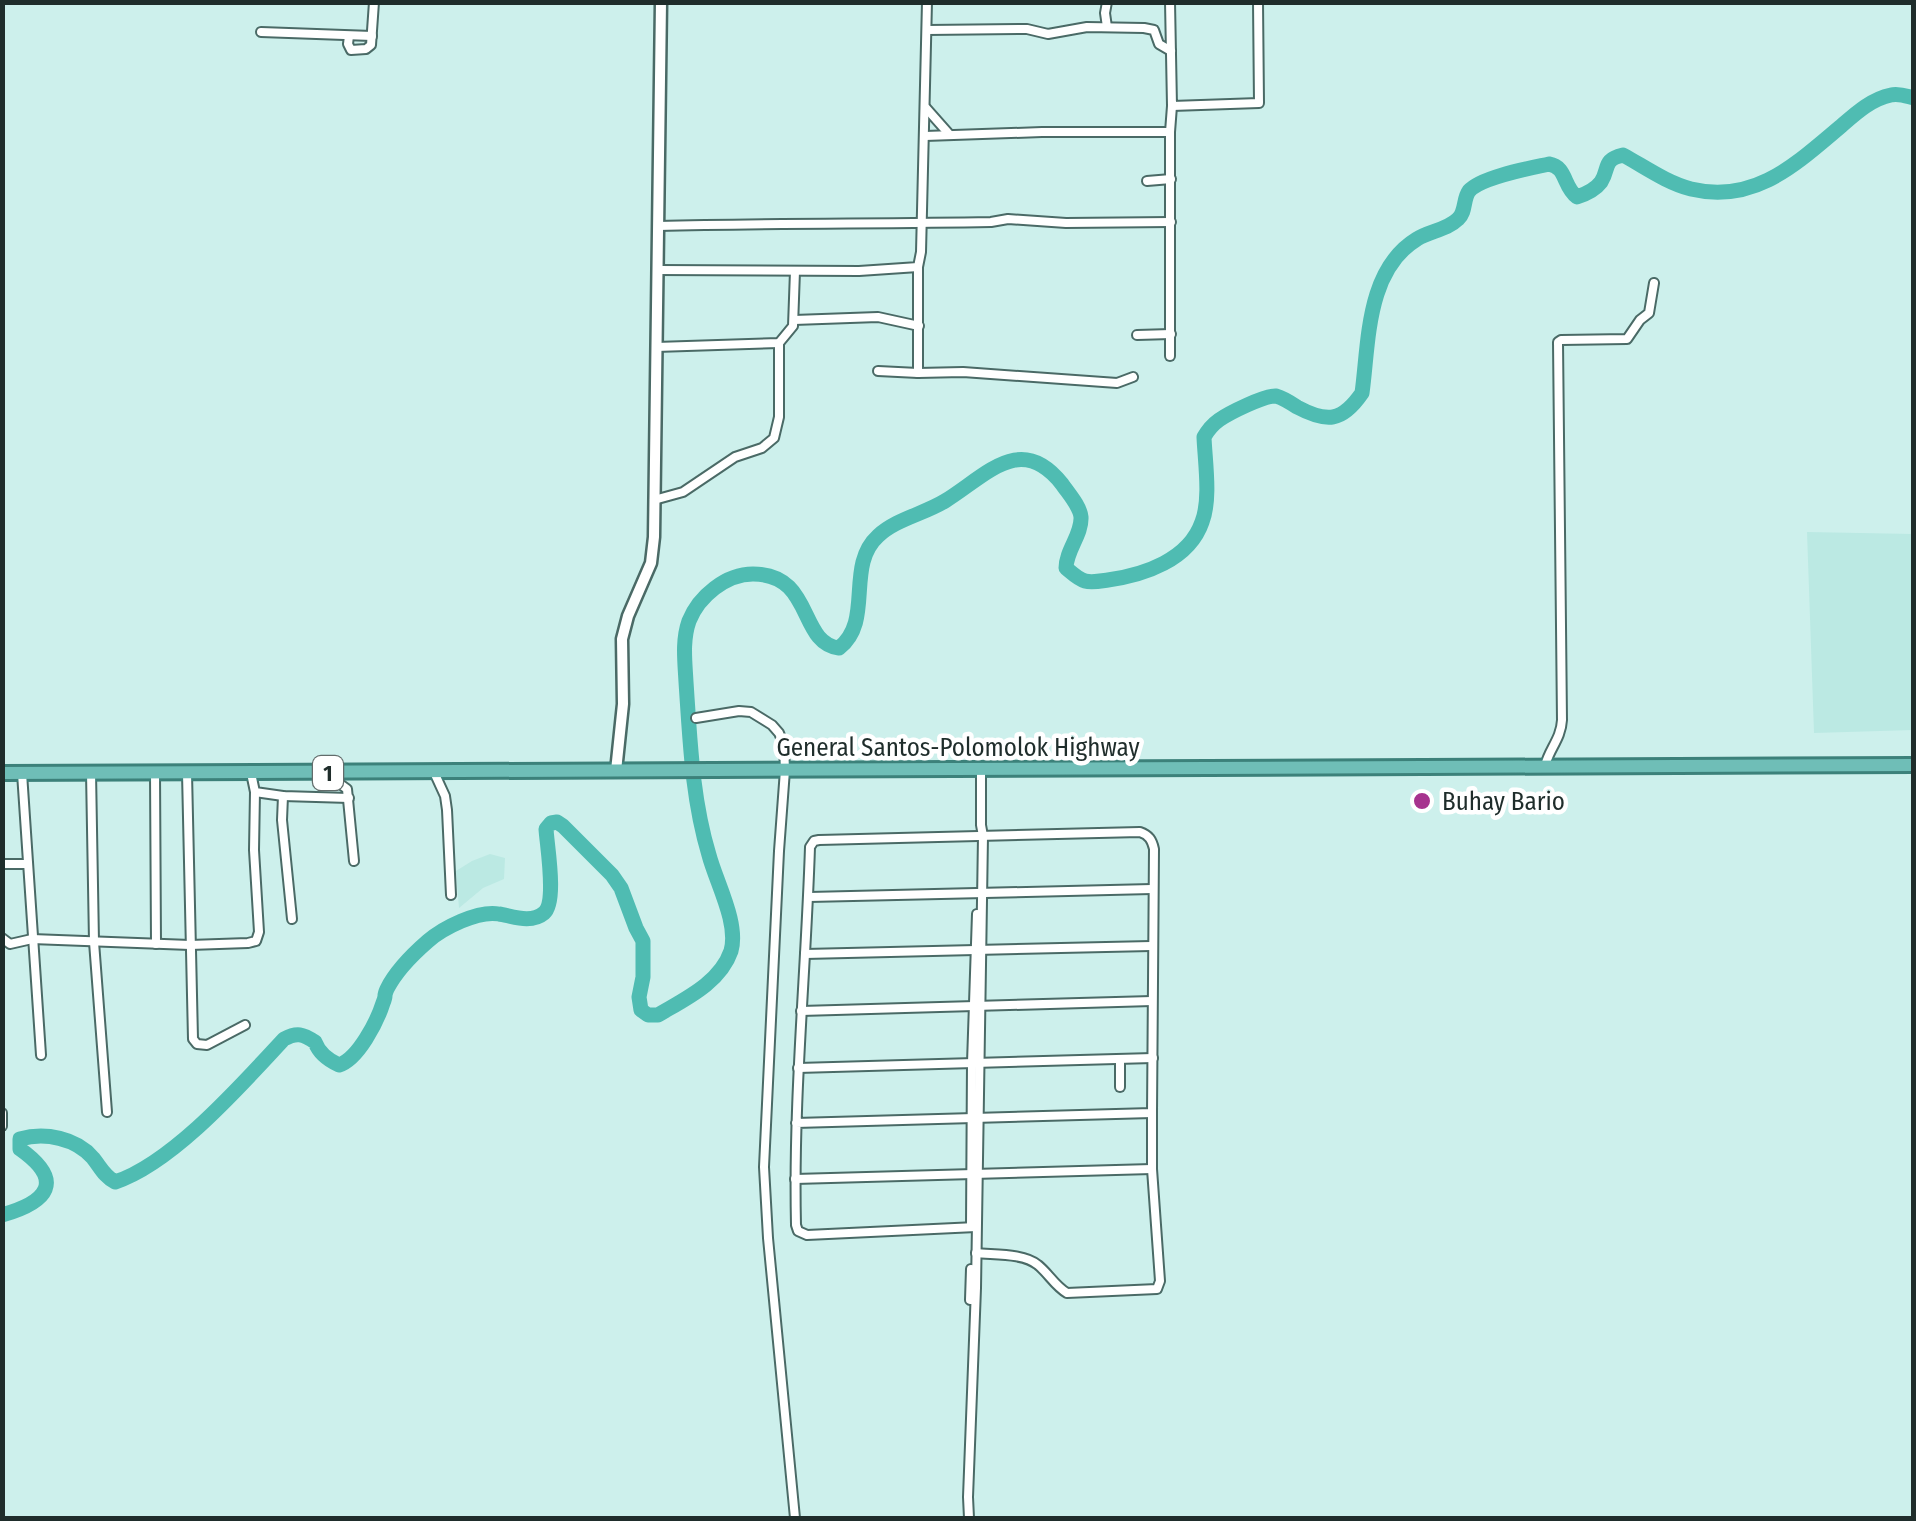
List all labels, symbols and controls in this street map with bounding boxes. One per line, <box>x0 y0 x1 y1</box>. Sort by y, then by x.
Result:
street label: General Santos-Polomolok Highway <box>776 733 1140 763</box>
road number: 1 <box>313 756 343 790</box>
place label: Buhay Bario <box>1442 787 1565 817</box>
marker: Buhay Bario <box>1411 790 1433 812</box>

